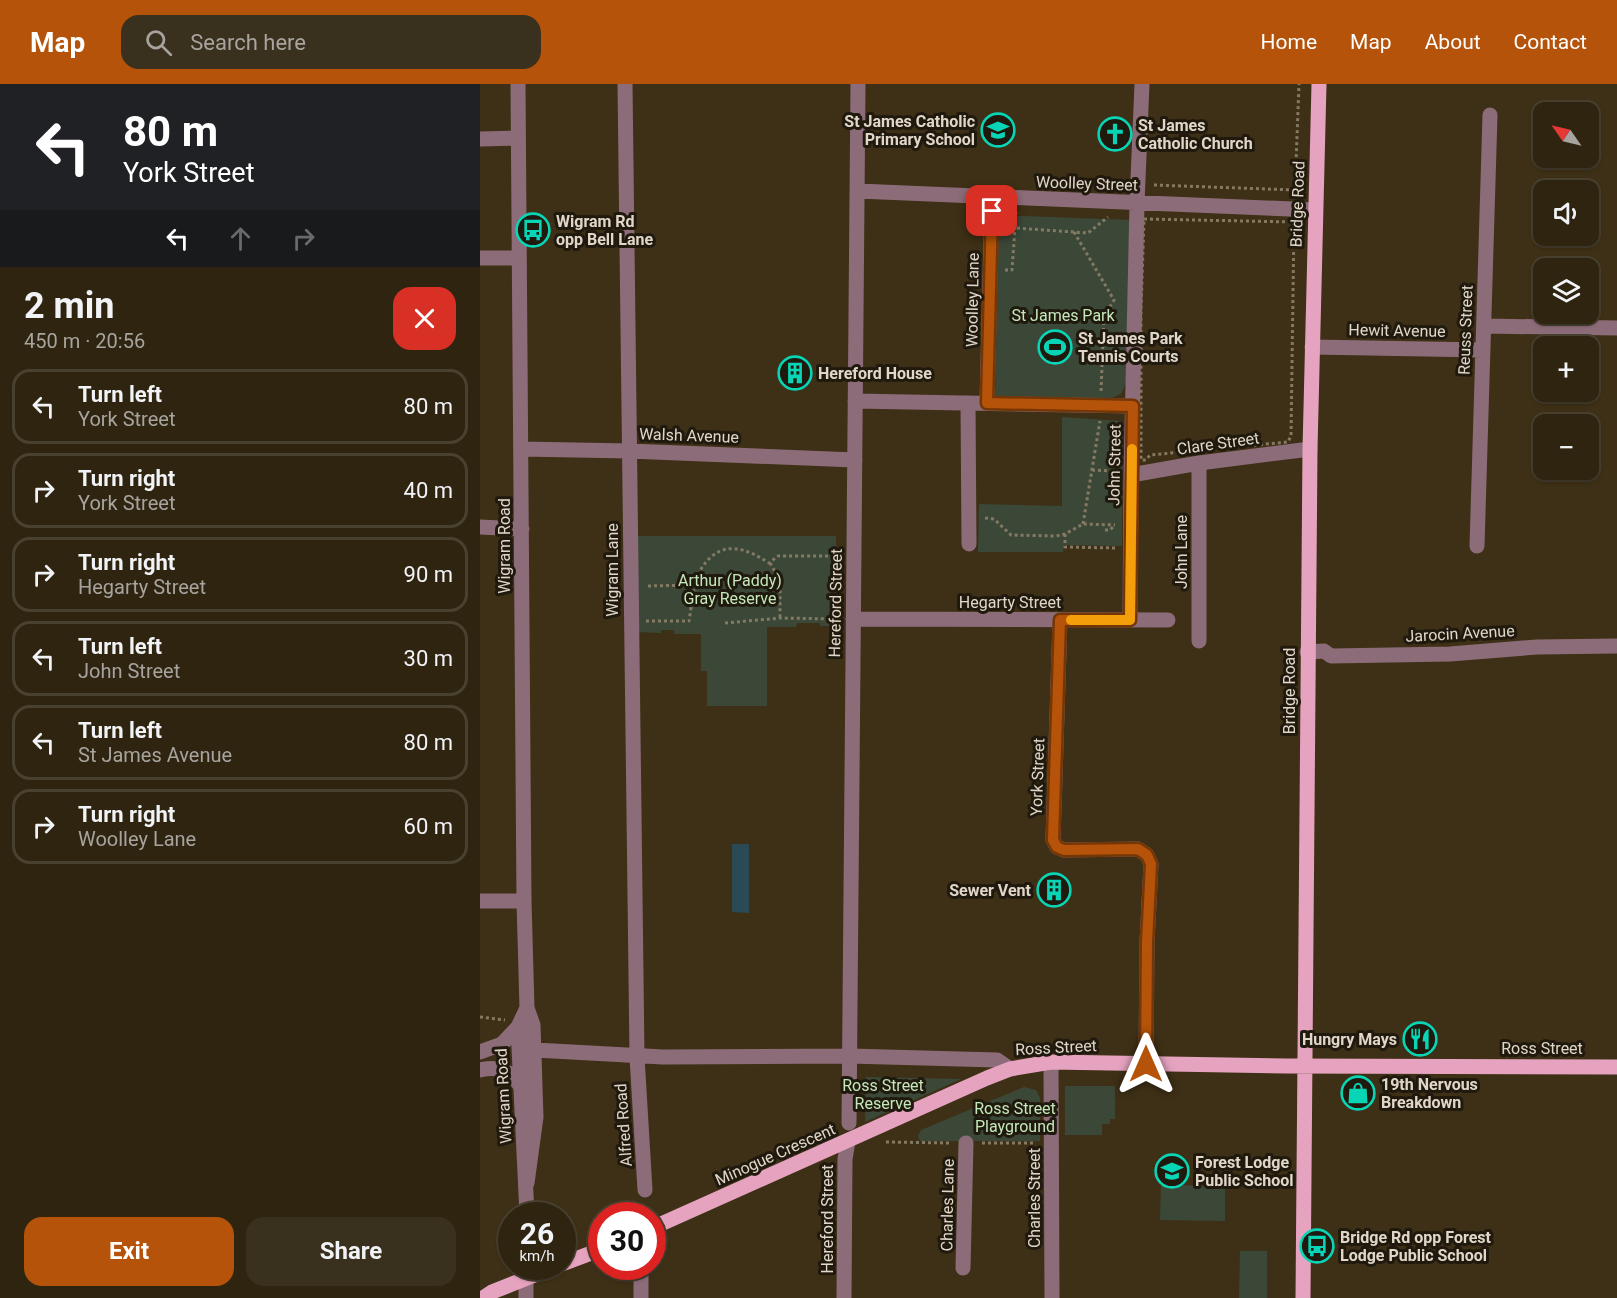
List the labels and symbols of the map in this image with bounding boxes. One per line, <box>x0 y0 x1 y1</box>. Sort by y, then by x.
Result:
north arrow <box>1533 102 1599 168</box>
place label: St James Catholic Primary School <box>844 112 975 149</box>
school or university icon: St James Catholic Primary School <box>980 112 1016 148</box>
church icon: St James Catholic Church <box>1097 116 1133 152</box>
place label: St James Catholic Church <box>1138 116 1253 153</box>
street label: Bridge Road <box>1286 160 1309 248</box>
street label: Woolley Street <box>1036 172 1138 195</box>
pin <box>966 185 1017 236</box>
bus stop icon: Wigram Rd opp Bell Lane <box>515 212 551 248</box>
place label: Wigram Rd opp Bell Lane <box>556 212 653 249</box>
street label: Woolley Lane <box>962 253 983 347</box>
street label: Reuss Street <box>1454 285 1477 375</box>
park label: St James Park <box>1011 306 1116 325</box>
street label: Hewit Avenue <box>1348 320 1446 341</box>
sports icon: St James Park Tennis Courts <box>1037 329 1073 365</box>
place label: St James Park Tennis Courts <box>1078 329 1183 366</box>
building icon: Hereford House <box>777 355 813 391</box>
place label: Hereford House <box>818 364 932 383</box>
street label: Walsh Avenue <box>639 424 739 447</box>
street label: John Street <box>1104 424 1125 506</box>
street label: Clare Street <box>1176 428 1260 459</box>
street label: Wigram Road <box>495 498 514 594</box>
street label: John Lane <box>1172 515 1191 589</box>
street label: Wigram Lane <box>603 523 622 617</box>
street label: Hereford Street <box>825 548 846 658</box>
park label: Arthur (Paddy) Gray Reserve <box>678 571 782 608</box>
street label: Hegarty Street <box>959 593 1061 612</box>
street label: Jarocin Avenue <box>1405 621 1515 646</box>
street label: Bridge Road <box>1280 648 1299 734</box>
street label: York Street <box>1027 738 1048 816</box>
building icon: Sewer Vent <box>1036 872 1072 908</box>
place label: Sewer Vent <box>949 881 1032 900</box>
restaurant icon: Hungry Mays <box>1402 1021 1438 1057</box>
place label: Hungry Mays <box>1302 1030 1397 1049</box>
position arrow <box>1114 1032 1178 1096</box>
street label: Ross Street <box>1015 1036 1097 1059</box>
street label: Ross Street <box>1501 1039 1583 1058</box>
street label: Wigram Road <box>492 1048 515 1144</box>
shop icon: 19th Nervous Breakdown <box>1340 1075 1376 1111</box>
place label: 19th Nervous Breakdown <box>1381 1075 1478 1112</box>
park label: Ross Street Reserve <box>842 1076 924 1113</box>
street label: Alfred Road <box>611 1083 636 1167</box>
park label: Ross Street Playground <box>974 1099 1056 1136</box>
street label: Minogue Crescent <box>712 1119 838 1189</box>
street label: Charles Street <box>1025 1148 1044 1248</box>
school or university icon: Forest Lodge Public School <box>1154 1153 1190 1189</box>
place label: Forest Lodge Public School <box>1195 1153 1294 1190</box>
street label: Charles Lane <box>937 1159 958 1251</box>
street label: Hereford Street <box>818 1165 837 1273</box>
speed limit sign: 30 <box>588 1202 666 1280</box>
bus stop icon: Bridge Rd opp Forest Lodge Public School <box>1299 1228 1335 1264</box>
place label: Bridge Rd opp Forest Lodge Public School <box>1340 1228 1492 1265</box>

